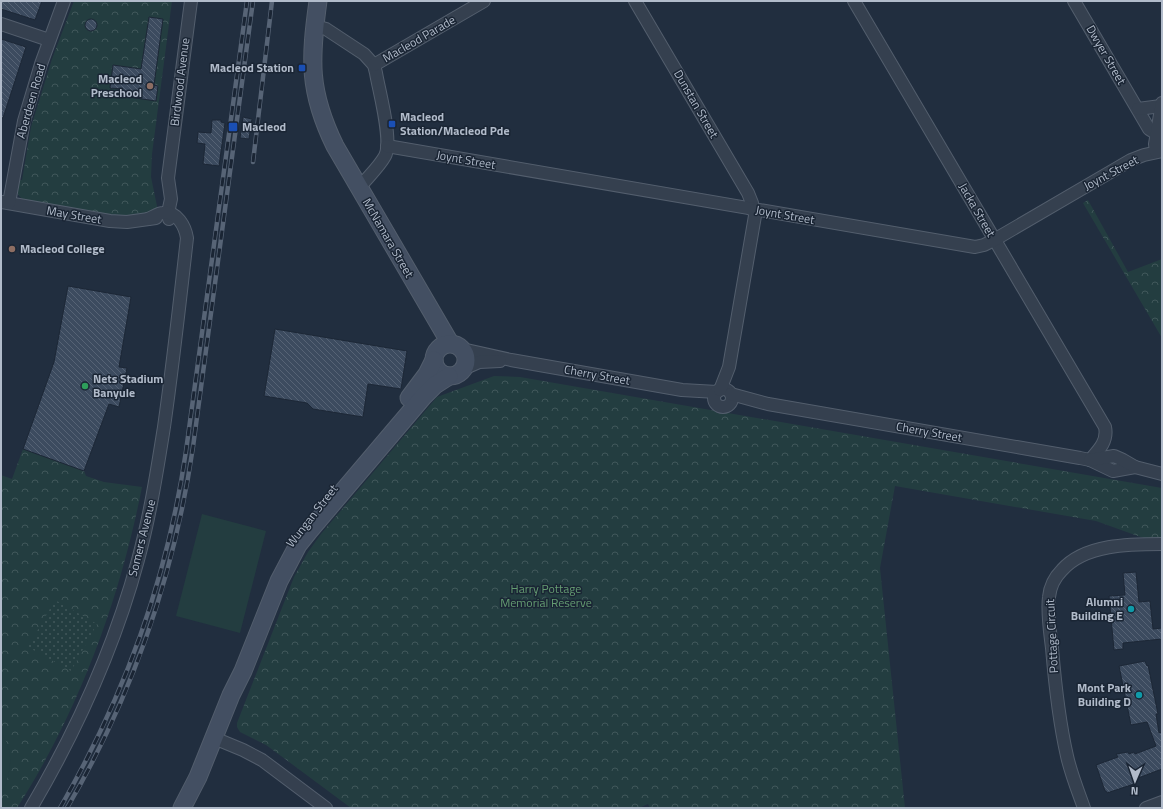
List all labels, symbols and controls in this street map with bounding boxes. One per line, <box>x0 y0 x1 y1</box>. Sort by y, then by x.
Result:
street label: Macleod Parade <box>379 10 459 67</box>
street label: Dwyer Street <box>1082 21 1132 89</box>
street label: Birdwood Avenue <box>165 37 194 127</box>
place label: Macleod Station <box>210 58 294 77</box>
street label: Aberdeen Road <box>11 61 50 141</box>
marker: Macleod Station <box>297 63 307 73</box>
street label: Dunstan Street <box>669 66 724 142</box>
place label: Macleod Preschool <box>91 69 142 102</box>
marker: Macleod Preschool <box>145 81 155 91</box>
place label: Macleod Station/Macleod Pde <box>400 107 510 140</box>
place label: Macleod <box>242 117 286 136</box>
marker: Macleod Station/Macleod Pde <box>387 119 397 129</box>
marker: Macleod <box>227 121 239 133</box>
street label: Joynt Street <box>435 145 498 174</box>
street label: Joynt Street <box>1080 150 1142 195</box>
street label: Jacka Street <box>954 179 1001 241</box>
street label: McNamara Street <box>358 194 419 282</box>
street label: May Street <box>45 200 104 229</box>
street label: Joynt Street <box>754 200 817 229</box>
place label: Macleod College <box>20 239 105 258</box>
marker: Macleod College <box>7 244 17 254</box>
street label: Cherry Street <box>563 359 632 390</box>
place label: Nets Stadium Banyule <box>93 369 163 402</box>
marker: Nets Stadium Banyule <box>80 381 90 391</box>
street label: Cherry Street <box>895 416 964 447</box>
street label: Wungan Street <box>281 479 343 551</box>
street label: Somers Avenue <box>123 497 160 578</box>
park label: Harry Pottage Memorial Reserve <box>500 579 592 612</box>
place label: Alumni Building E <box>1071 592 1123 625</box>
street label: Pottage Circuit <box>1040 598 1063 674</box>
marker: Alumni Building E <box>1126 604 1136 614</box>
place label: Mont Park Building D <box>1077 678 1132 711</box>
marker: Mont Park Building D <box>1134 690 1144 700</box>
north arrow <box>1115 761 1155 801</box>
text: N <box>1131 783 1139 799</box>

